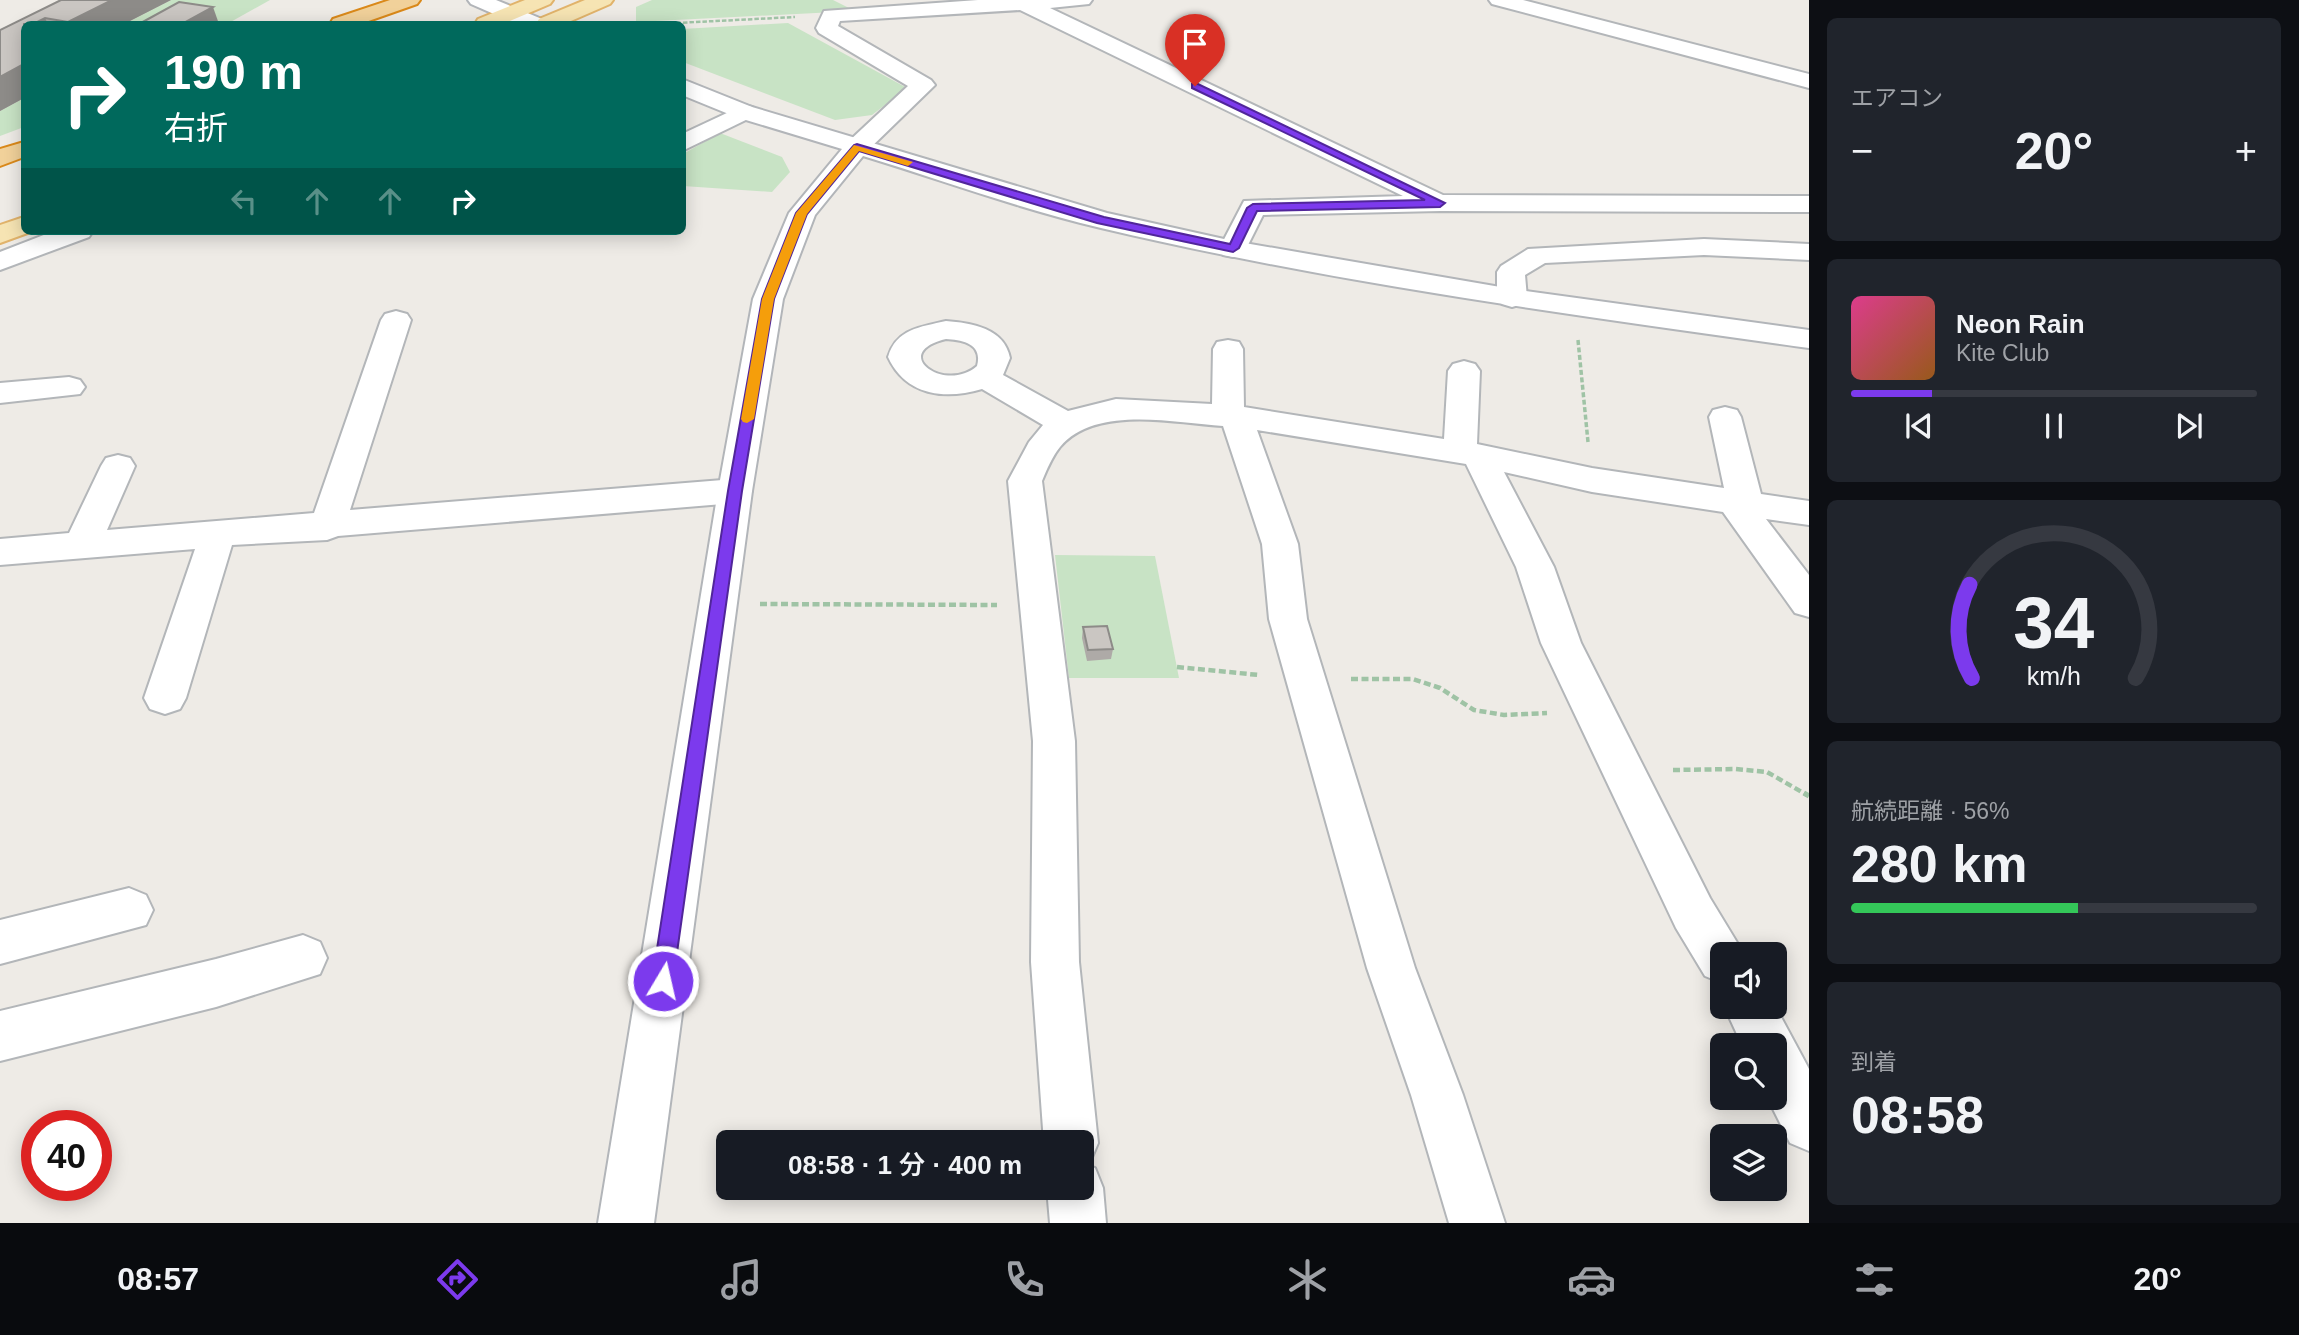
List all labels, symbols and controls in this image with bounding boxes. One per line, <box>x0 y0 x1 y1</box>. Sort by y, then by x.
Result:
pin <box>1165 14 1225 86</box>
icon: arrive <box>1176 25 1214 63</box>
text: 190 m <box>164 45 303 99</box>
icon: right <box>49 49 140 140</box>
text: エアコン <box>1851 85 1943 111</box>
text: 右折 <box>164 110 228 146</box>
text: 20° <box>2015 122 2093 180</box>
text: − <box>1851 130 1873 172</box>
text: + <box>2235 130 2257 172</box>
icon: left <box>225 182 263 220</box>
icon: ahead <box>298 182 336 220</box>
icon: ahead <box>371 182 409 220</box>
icon: right <box>444 182 482 220</box>
text: Neon Rain <box>1956 309 2085 339</box>
text: Kite Club <box>1956 340 2049 366</box>
icon: previous <box>1900 407 1938 445</box>
icon: pause <box>2035 407 2073 445</box>
icon: next <box>2170 407 2208 445</box>
text: 34 <box>2014 582 2095 663</box>
text: km/h <box>2027 661 2081 689</box>
text: 航続距離 · 56% <box>1851 798 2009 824</box>
text: 280 km <box>1851 835 2027 893</box>
map controls <box>1710 942 1787 1201</box>
button: sound <box>1710 942 1787 1019</box>
position arrow <box>626 944 700 1018</box>
button: search <box>1710 1033 1787 1110</box>
text: 到着 <box>1851 1049 1897 1075</box>
text: 08:58 <box>1851 1086 1984 1144</box>
speed limit sign: 40 <box>21 1110 112 1201</box>
button: layers <box>1710 1124 1787 1201</box>
text: 08:58 · 1 分 · 400 m <box>788 1150 1022 1180</box>
icon: directions <box>433 1255 482 1304</box>
icon: music <box>717 1255 766 1304</box>
icon: phone <box>1000 1255 1049 1304</box>
icon: climate <box>1283 1255 1332 1304</box>
icon: car <box>1567 1255 1616 1304</box>
icon: filters <box>1850 1255 1899 1304</box>
text: 08:57 <box>117 1261 199 1297</box>
text: 20° <box>2133 1261 2182 1297</box>

